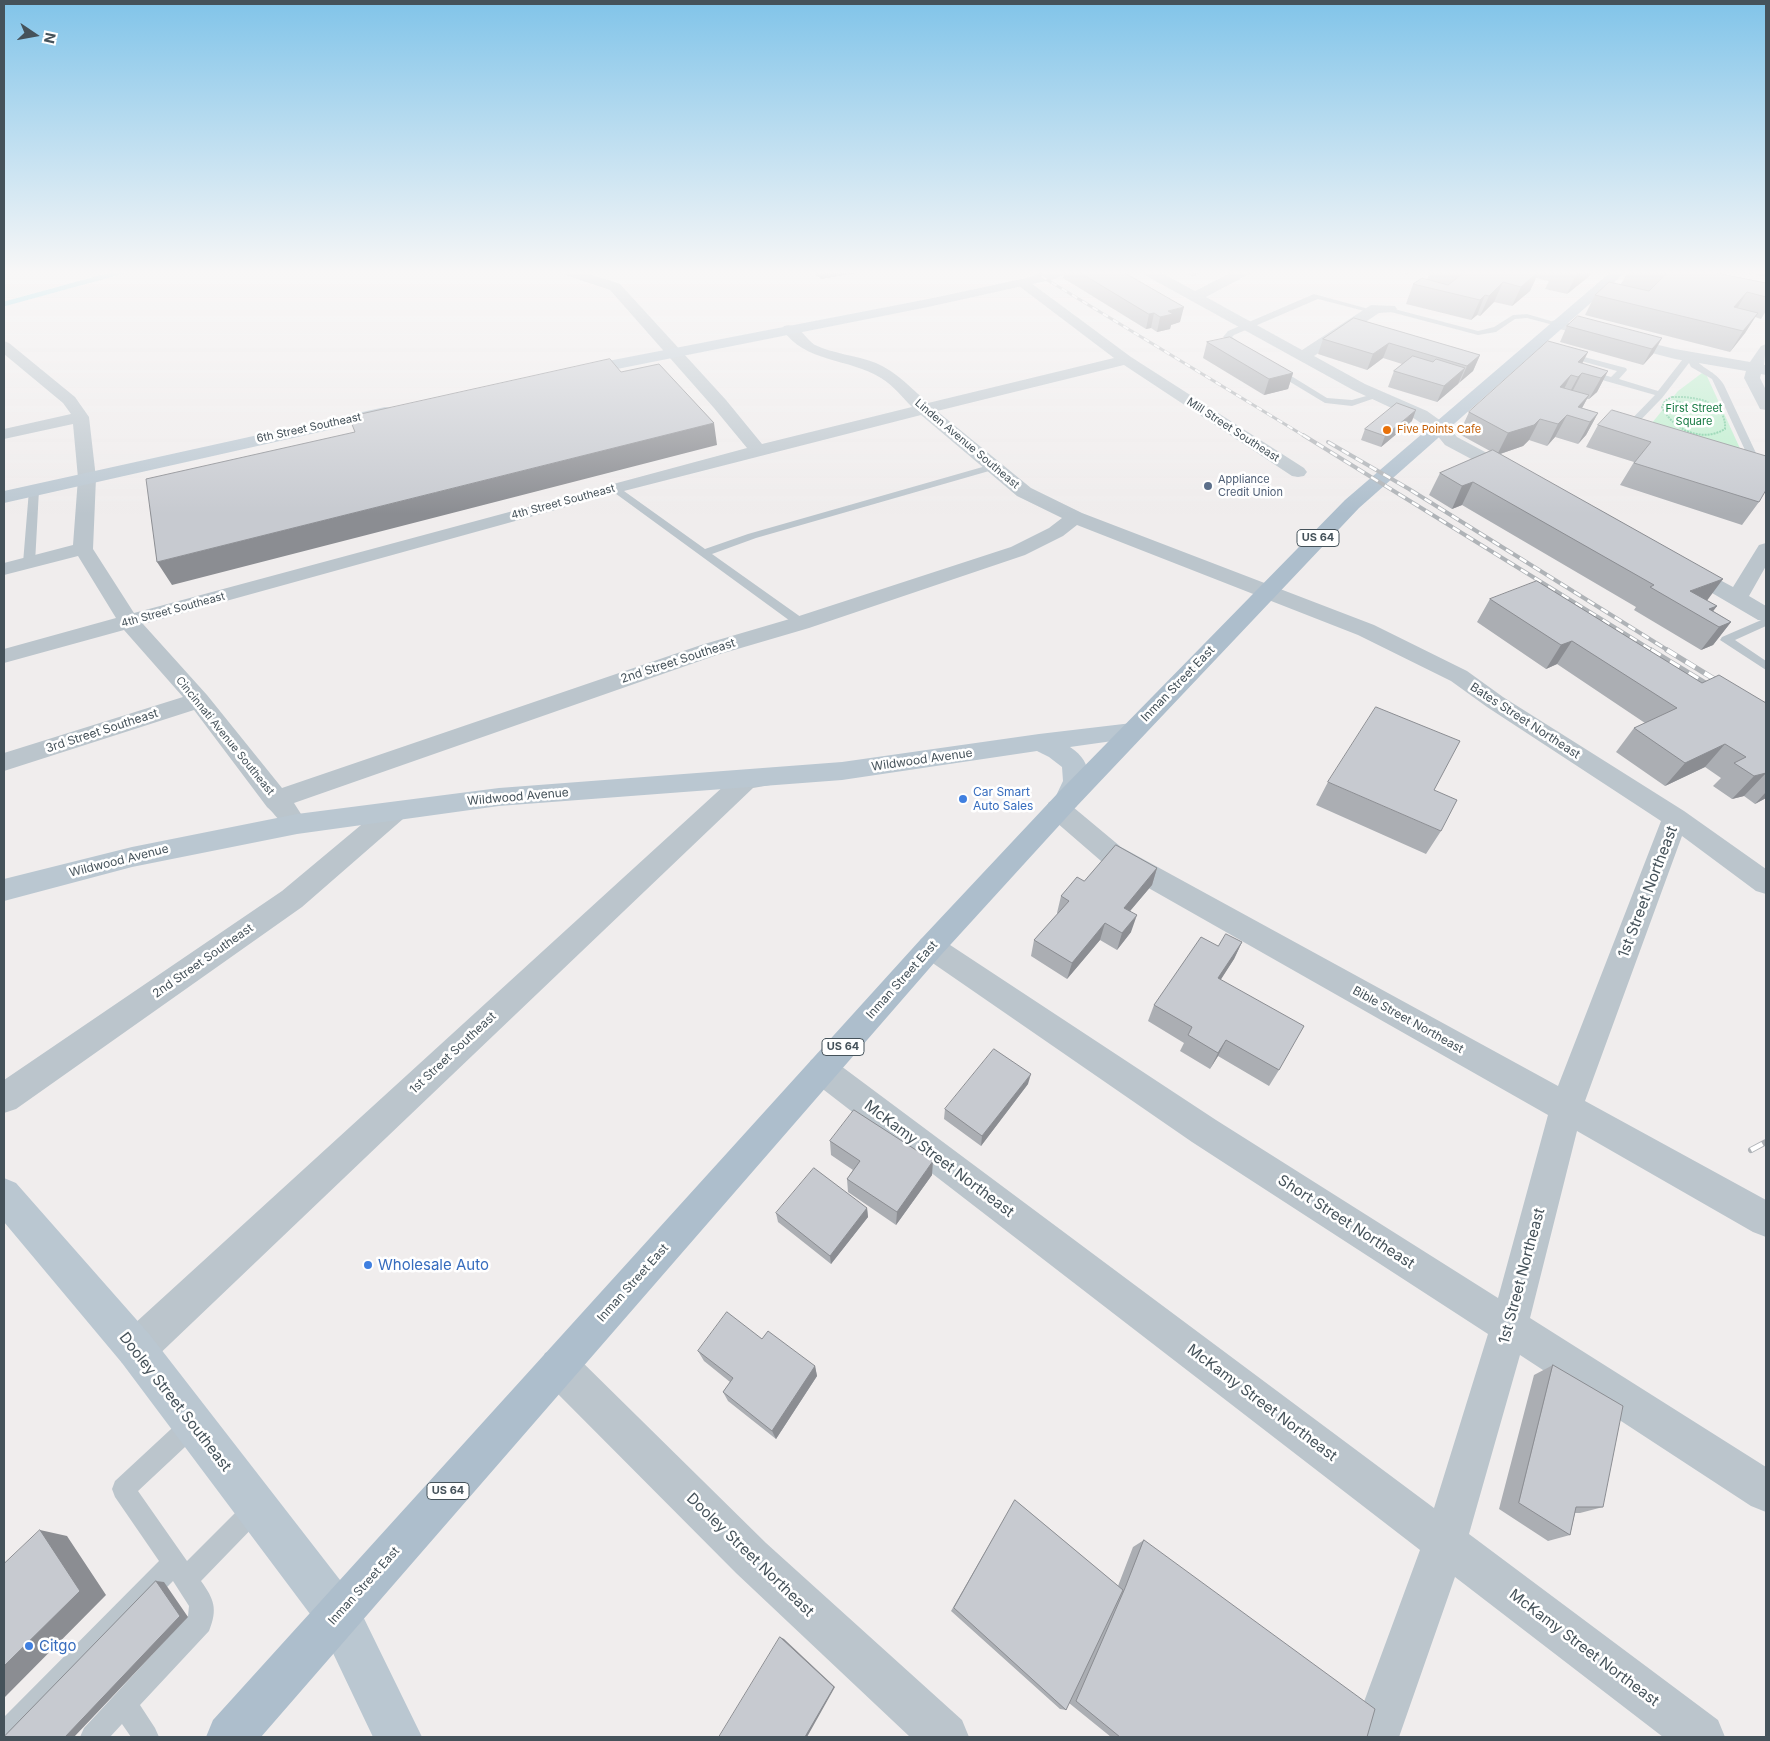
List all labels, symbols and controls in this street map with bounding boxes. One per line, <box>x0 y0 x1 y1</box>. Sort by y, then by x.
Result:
north arrow <box>10 10 60 60</box>
text: N <box>41 31 60 45</box>
street label: Mill Street Southeast <box>1184 395 1282 465</box>
street label: Linden Avenue Southeast <box>912 396 1022 492</box>
park label: First Street Square <box>1666 402 1722 428</box>
street label: 6th Street Southeast <box>256 410 362 446</box>
place label: Five Points Cafe <box>1397 423 1481 437</box>
marker: Five Points Cafe <box>1381 424 1393 436</box>
place label: Appliance Credit Union <box>1218 473 1283 499</box>
marker: Appliance Credit Union <box>1202 480 1214 492</box>
street label: 4th Street Southeast <box>510 482 616 522</box>
road number: US 64 <box>1297 530 1339 546</box>
street label: 4th Street Southeast <box>120 590 226 630</box>
street label: 2nd Street Southeast <box>619 636 737 686</box>
street label: Inman Street East <box>1138 643 1218 725</box>
street label: Cincinnati Avenue Southeast <box>173 674 277 798</box>
street label: Bates Street Northeast <box>1467 680 1583 762</box>
street label: 3rd Street Southeast <box>44 706 160 756</box>
street label: Wildwood Avenue <box>871 746 973 774</box>
street label: Wildwood Avenue <box>467 785 569 809</box>
place label: Car Smart Auto Sales <box>973 785 1033 813</box>
marker: Car Smart Auto Sales <box>957 793 969 805</box>
street label: 1st Street Northeast <box>1615 824 1681 960</box>
street label: Wildwood Avenue <box>68 842 170 880</box>
street label: 2nd Street Southeast <box>150 921 256 1001</box>
street label: Inman Street East <box>863 938 941 1022</box>
street label: Bible Street Northeast <box>1350 983 1466 1057</box>
street label: 1st Street Southeast <box>407 1009 499 1097</box>
road number: US 64 <box>822 1038 864 1056</box>
street label: McKamy Street Northeast <box>861 1097 1017 1221</box>
street label: Short Street Northeast <box>1274 1171 1418 1273</box>
street label: 1st Street Northeast <box>1495 1206 1549 1346</box>
street label: Inman Street East <box>594 1241 672 1325</box>
place label: Wholesale Auto <box>378 1256 489 1274</box>
marker: Wholesale Auto <box>362 1259 374 1271</box>
street label: Dooley Street Southeast <box>115 1329 235 1475</box>
street label: McKamy Street Northeast <box>1184 1341 1340 1465</box>
road number: US 64 <box>427 1482 469 1500</box>
street label: Dooley Street Northeast <box>683 1489 817 1621</box>
street label: Inman Street East <box>325 1544 403 1628</box>
street label: McKamy Street Northeast <box>1506 1586 1662 1710</box>
place label: Citgo <box>39 1637 77 1655</box>
marker: Citgo <box>23 1640 35 1652</box>

